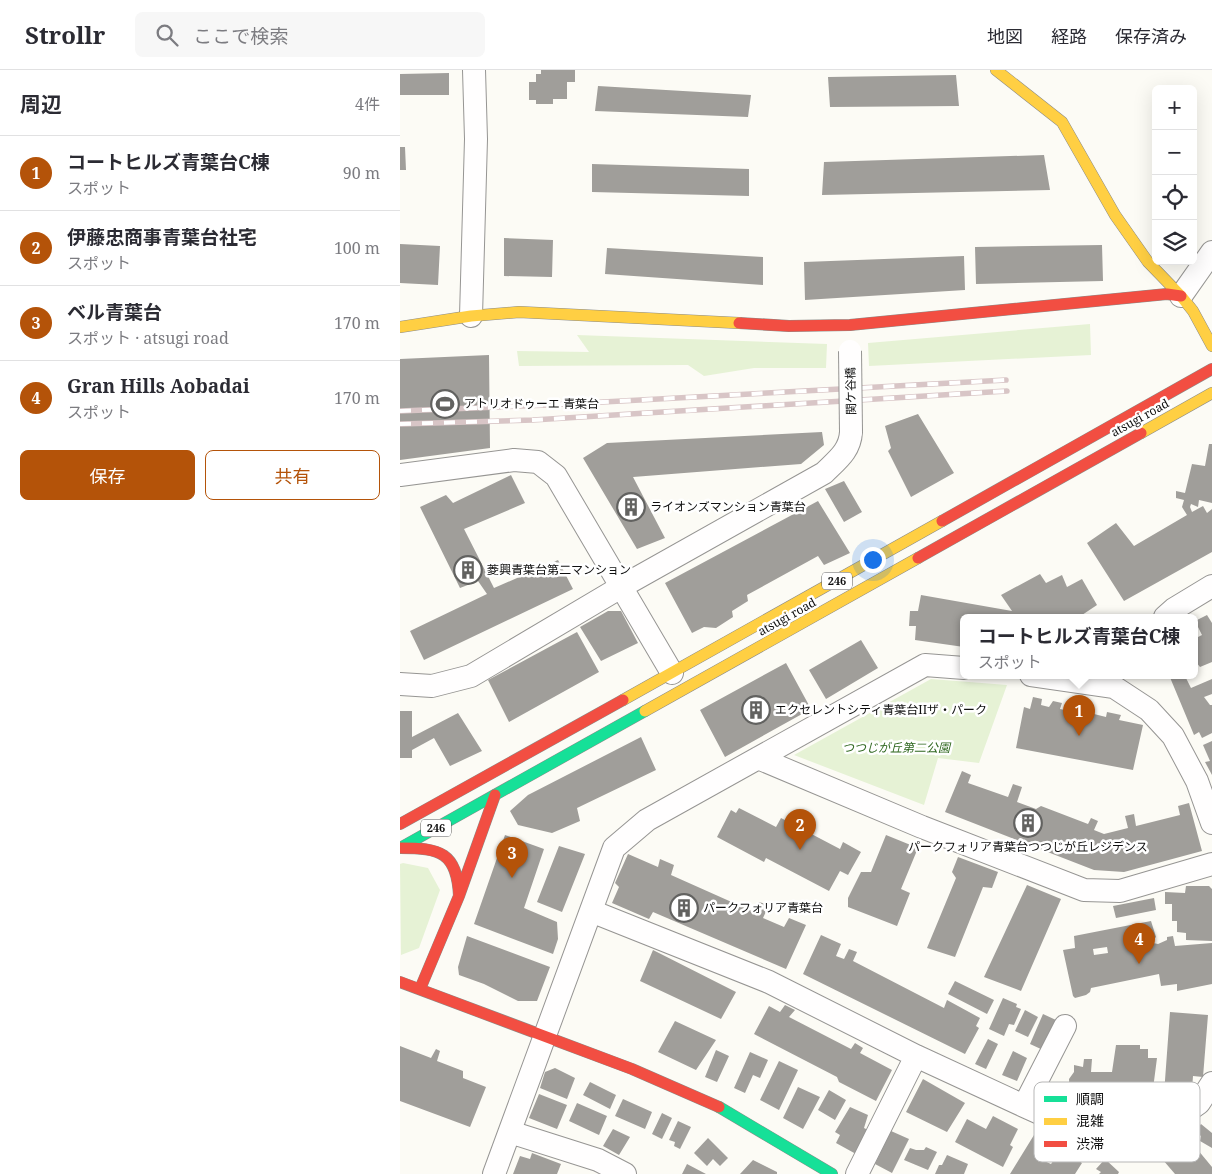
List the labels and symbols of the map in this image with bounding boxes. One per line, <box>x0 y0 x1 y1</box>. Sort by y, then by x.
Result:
street label: 関ケ谷橋 <box>842 367 859 415</box>
sports icon: アトリオドゥーエ 青葉台 <box>430 389 460 419</box>
street label: atsugi road <box>1108 394 1172 441</box>
place label: アトリオドゥーエ 青葉台 <box>464 395 599 412</box>
building icon: ライオンズマンション青葉台 <box>616 492 646 522</box>
place label: ライオンズマンション青葉台 <box>650 498 806 515</box>
your location <box>860 547 886 573</box>
building icon: 菱興青葉台第二マンション <box>453 555 483 585</box>
place label: 菱興青葉台第二マンション <box>487 561 631 578</box>
road number: 246 <box>822 572 852 590</box>
street label: atsugi road <box>755 593 819 640</box>
building icon: エクセレントシティ青葉台IIザ・パーク <box>741 695 771 725</box>
pin: 1 <box>1063 695 1095 736</box>
place label: エクセレントシティ青葉台IIザ・パーク <box>775 701 987 718</box>
park label: つつじが丘第二公園 <box>842 739 952 756</box>
building icon: パークフォリア青葉台つつじが丘レジデンス <box>1013 808 1043 838</box>
pin: 2 <box>784 809 816 850</box>
road number: 246 <box>421 820 451 836</box>
pin: 3 <box>496 837 528 878</box>
place label: パークフォリア青葉台つつじが丘レジデンス <box>908 838 1148 855</box>
building icon: パークフォリア青葉台 <box>669 893 699 923</box>
place label: パークフォリア青葉台 <box>703 899 823 916</box>
pin: 4 <box>1123 923 1155 964</box>
legend <box>1034 1082 1200 1162</box>
text: 順調 <box>1076 1089 1104 1108</box>
text: 混雑 <box>1076 1111 1104 1130</box>
text: 渋滞 <box>1076 1134 1104 1153</box>

